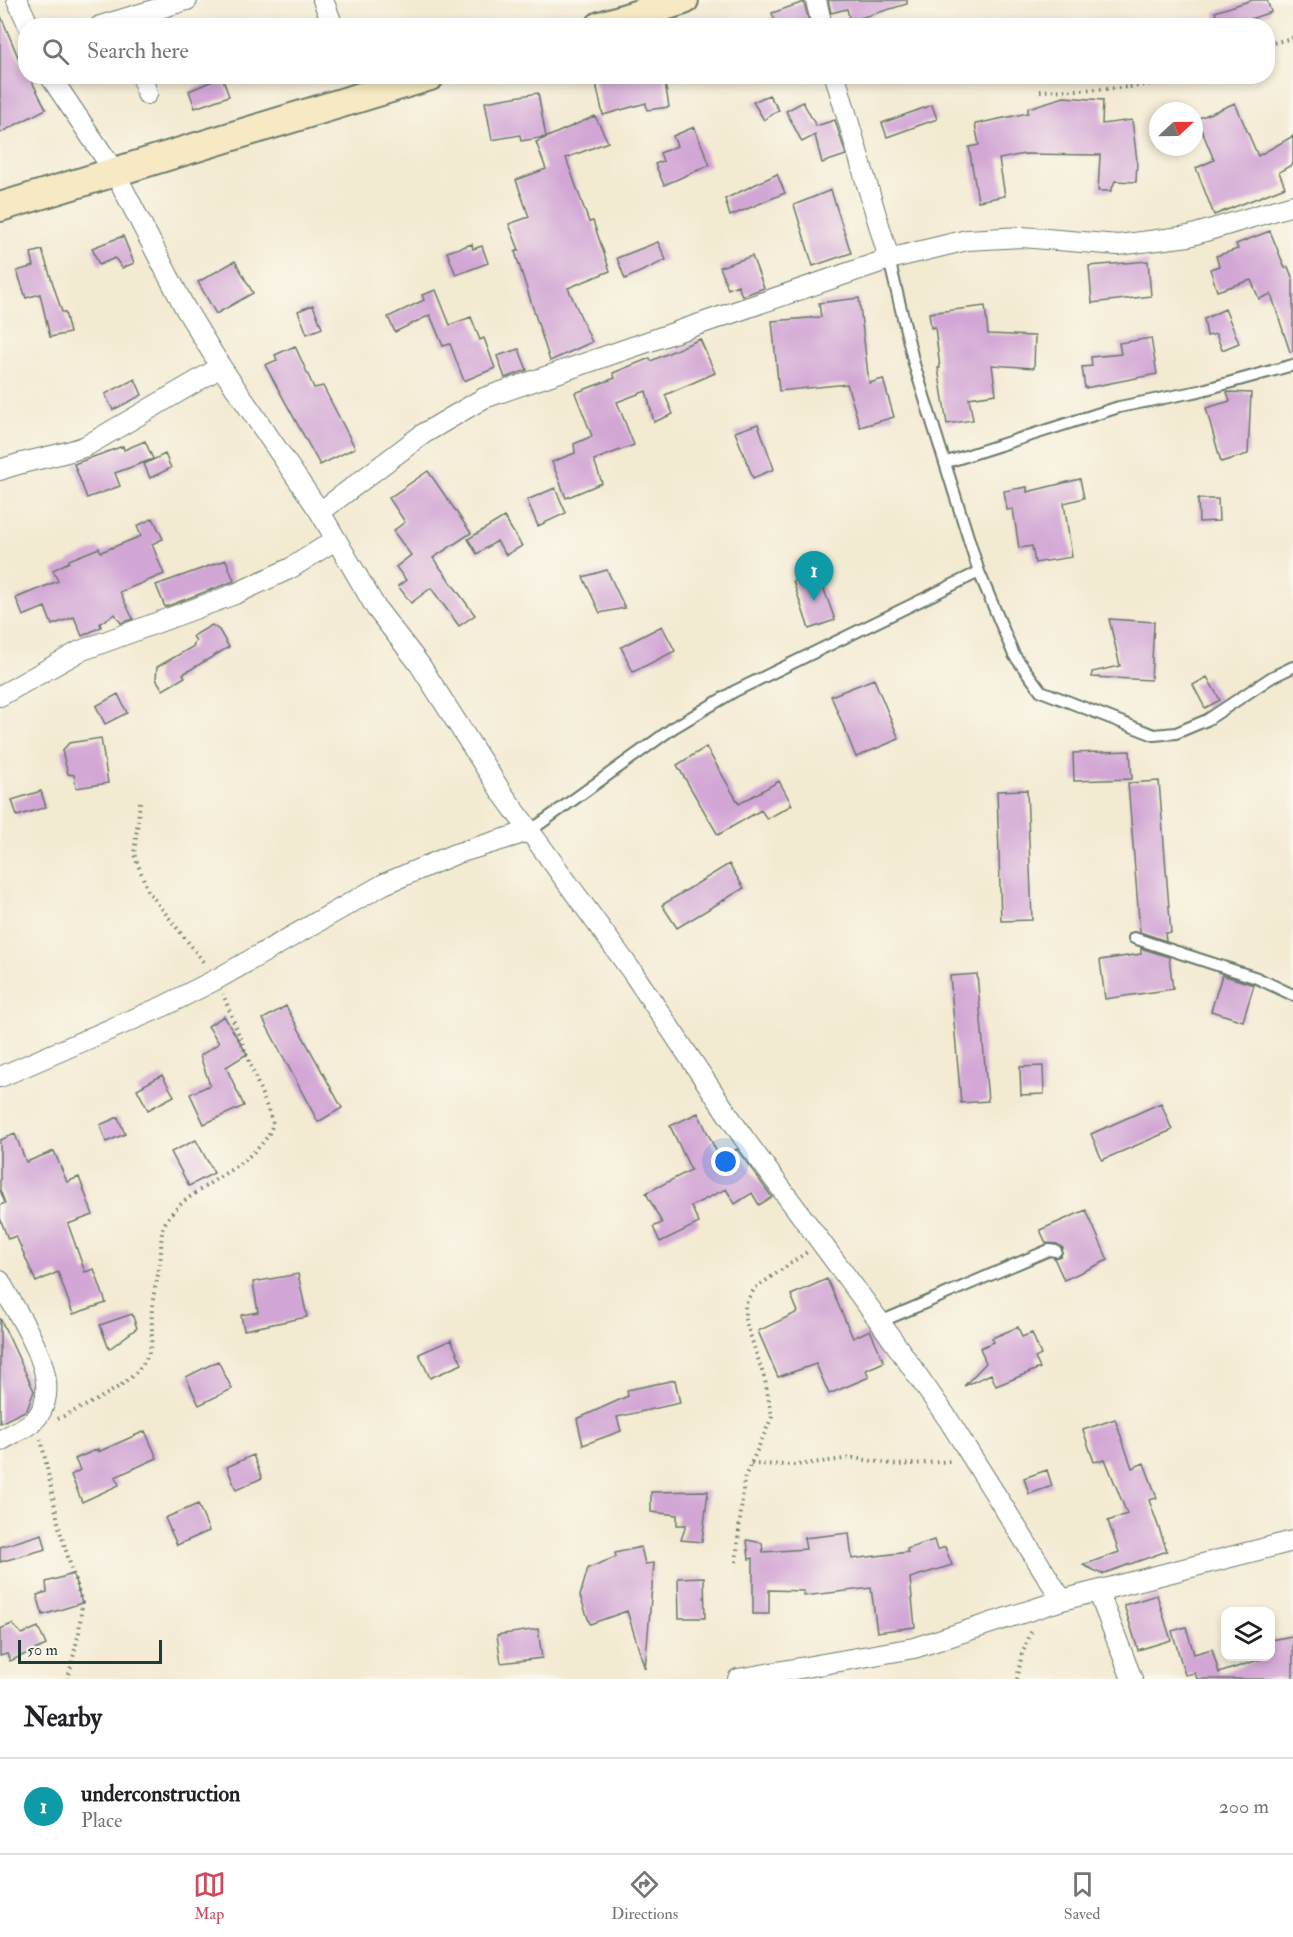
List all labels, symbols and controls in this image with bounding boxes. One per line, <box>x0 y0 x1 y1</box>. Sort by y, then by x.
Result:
search box <box>18 18 1275 84</box>
icon: search <box>39 35 72 68</box>
text: Search here <box>87 37 189 65</box>
north arrow <box>1149 102 1203 156</box>
pin: 1 <box>794 552 834 601</box>
your location <box>711 1147 740 1176</box>
map controls <box>1221 1607 1275 1661</box>
button: layers <box>1221 1607 1275 1661</box>
scale bar <box>18 1637 162 1664</box>
text: 50 m <box>27 1640 58 1660</box>
text: Nearby <box>24 1702 102 1734</box>
text: underconstruction <box>81 1780 240 1808</box>
text: 1 <box>40 1794 47 1819</box>
text: 200 m <box>1219 1794 1269 1819</box>
text: Place <box>81 1808 122 1833</box>
tab: Map <box>193 1868 226 1924</box>
tab: Directions <box>611 1868 678 1924</box>
tab: Saved <box>1064 1868 1100 1924</box>

